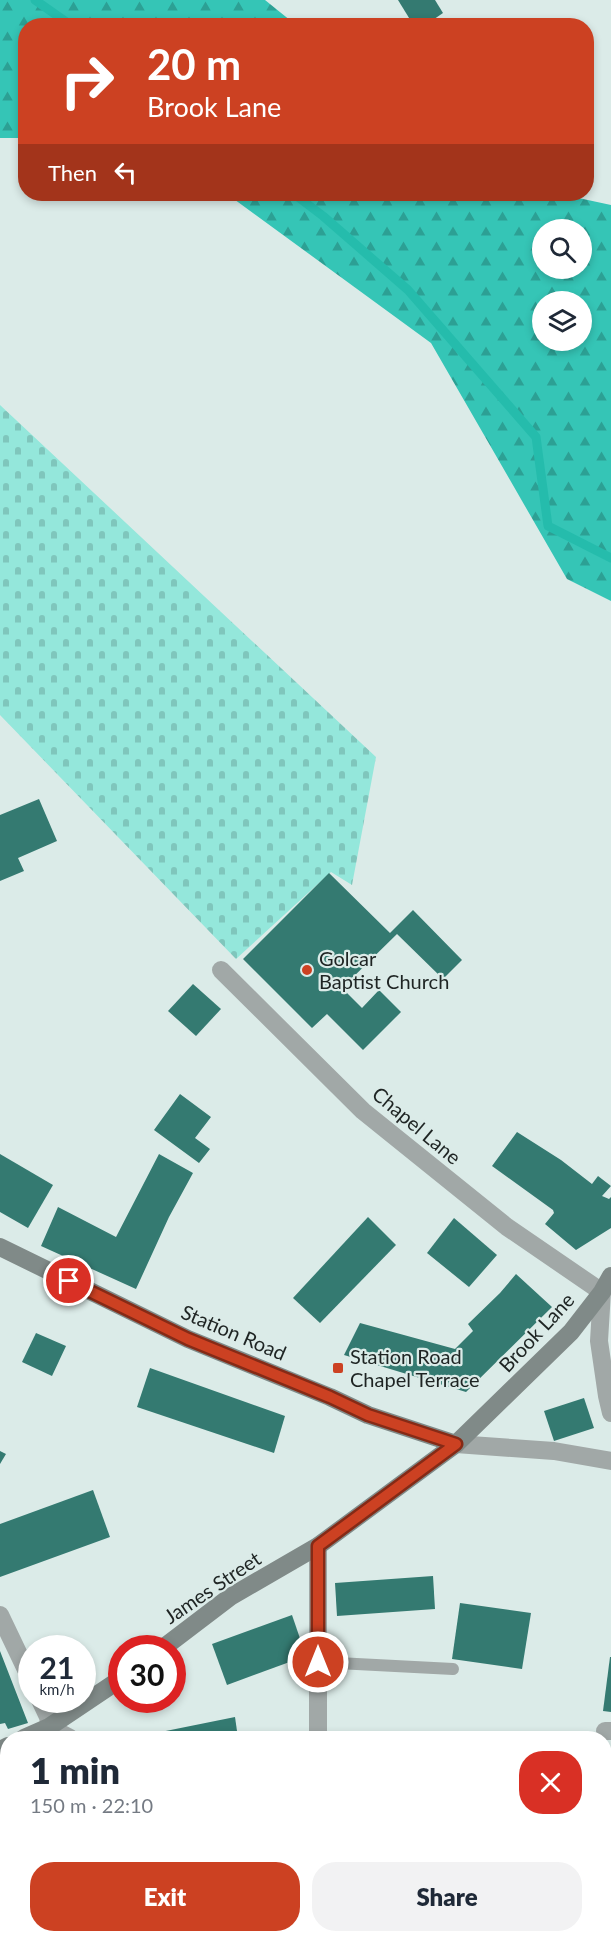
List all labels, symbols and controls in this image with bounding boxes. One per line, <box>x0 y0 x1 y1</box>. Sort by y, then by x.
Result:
text: 20 m <box>147 39 241 89</box>
icon: right <box>48 42 126 120</box>
text: Brook Lane <box>147 90 281 123</box>
icon: left <box>109 156 142 189</box>
text: Then <box>48 159 97 186</box>
map controls <box>532 219 592 351</box>
button: search <box>532 219 592 279</box>
button: layers <box>532 291 592 351</box>
place label: Golcar Baptist Church <box>319 946 449 993</box>
marker: Golcar Baptist Church <box>300 963 314 977</box>
street label: Chapel Lane <box>368 1081 466 1169</box>
pin <box>43 1255 94 1306</box>
icon: arrive <box>52 1264 85 1297</box>
street label: Brook Lane <box>493 1287 579 1377</box>
street label: Station Road <box>178 1299 290 1365</box>
place label: Station Road Chapel Terrace <box>350 1344 480 1391</box>
marker: Station Road Chapel Terrace <box>331 1361 345 1375</box>
street label: James Street <box>159 1546 265 1628</box>
position arrow <box>286 1630 350 1694</box>
speed limit sign: 30 <box>108 1635 186 1713</box>
text: 21 <box>40 1649 74 1685</box>
text: km/h <box>39 1680 75 1698</box>
text: 1 min <box>30 1748 120 1792</box>
button: close <box>519 1751 582 1814</box>
text: 150 m · 22:10 <box>30 1793 153 1817</box>
button: Exit <box>30 1862 300 1931</box>
button: Share <box>312 1862 582 1931</box>

